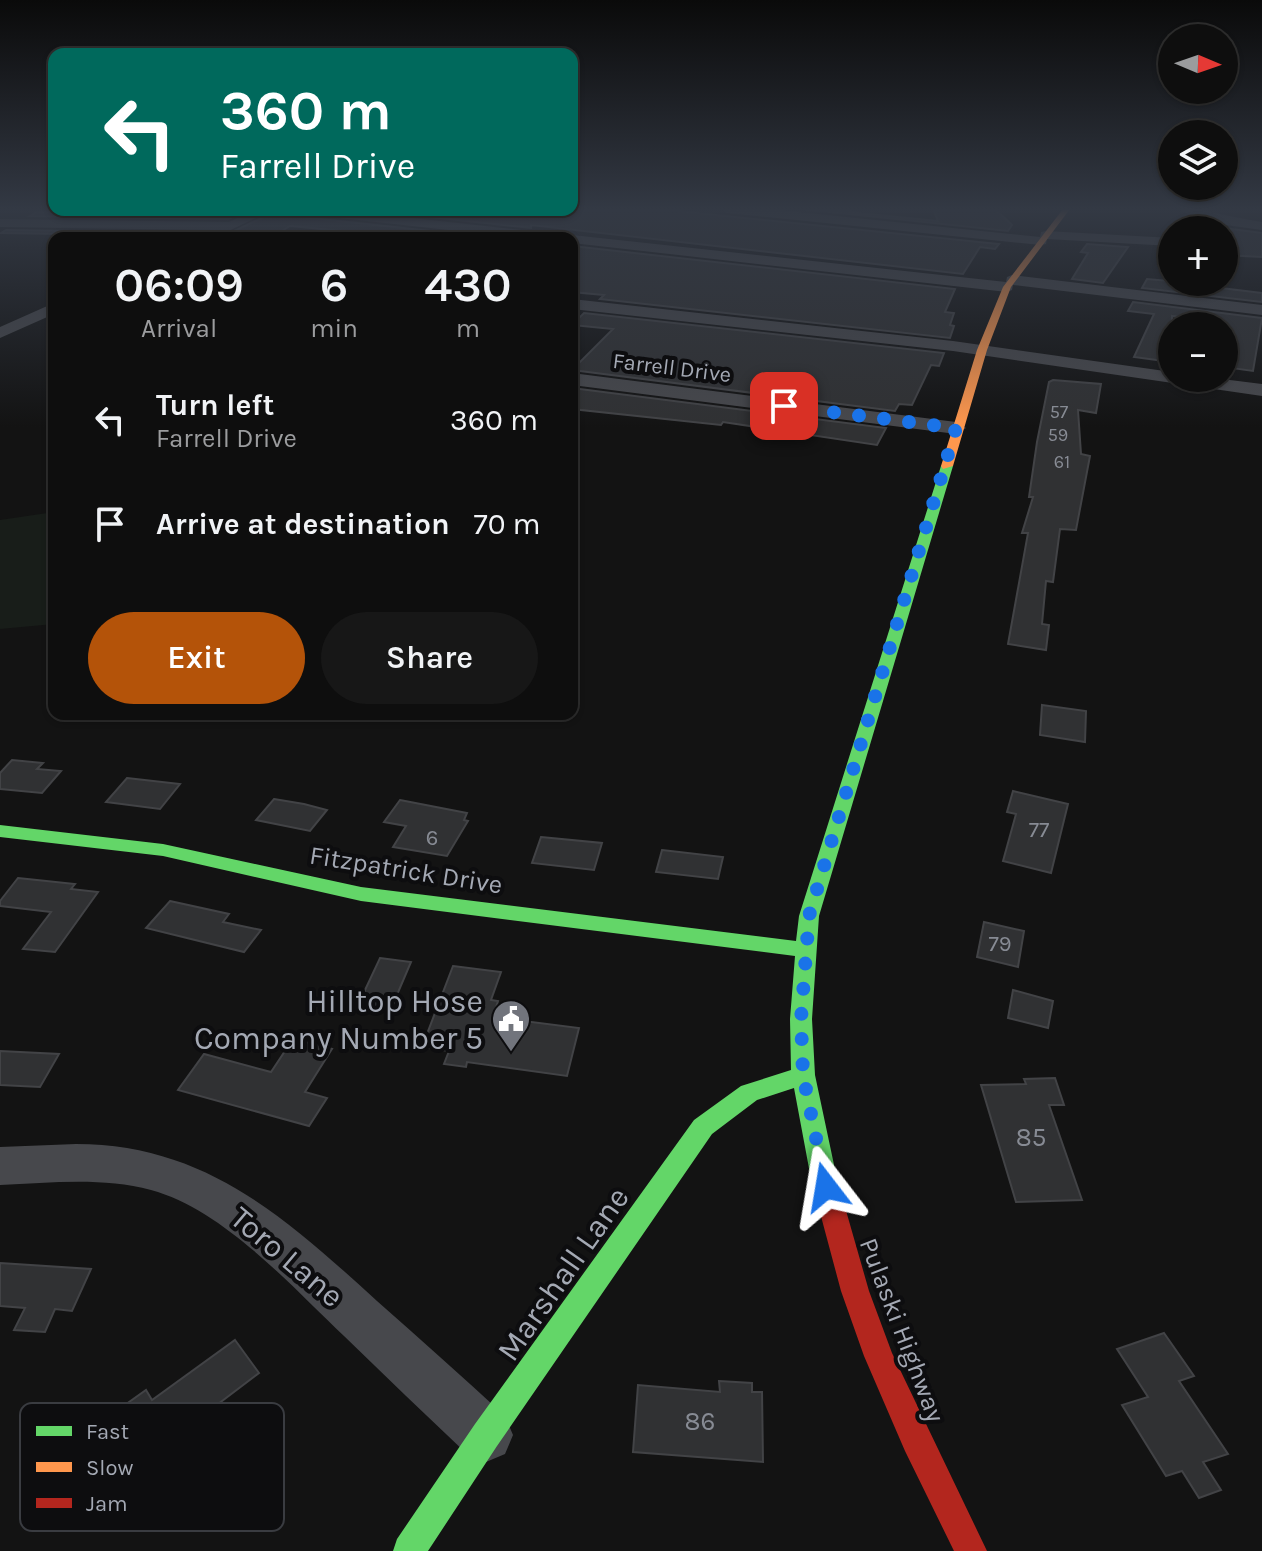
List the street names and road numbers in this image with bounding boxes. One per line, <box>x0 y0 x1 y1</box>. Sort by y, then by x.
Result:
street label: Farrell Drive <box>611 348 733 388</box>
street label: Fitzpatrick Drive <box>307 839 505 901</box>
street label: Marshall Lane <box>489 1180 637 1368</box>
street label: Toro Lane <box>223 1199 351 1315</box>
street label: Pulaski Highway <box>853 1234 951 1426</box>

